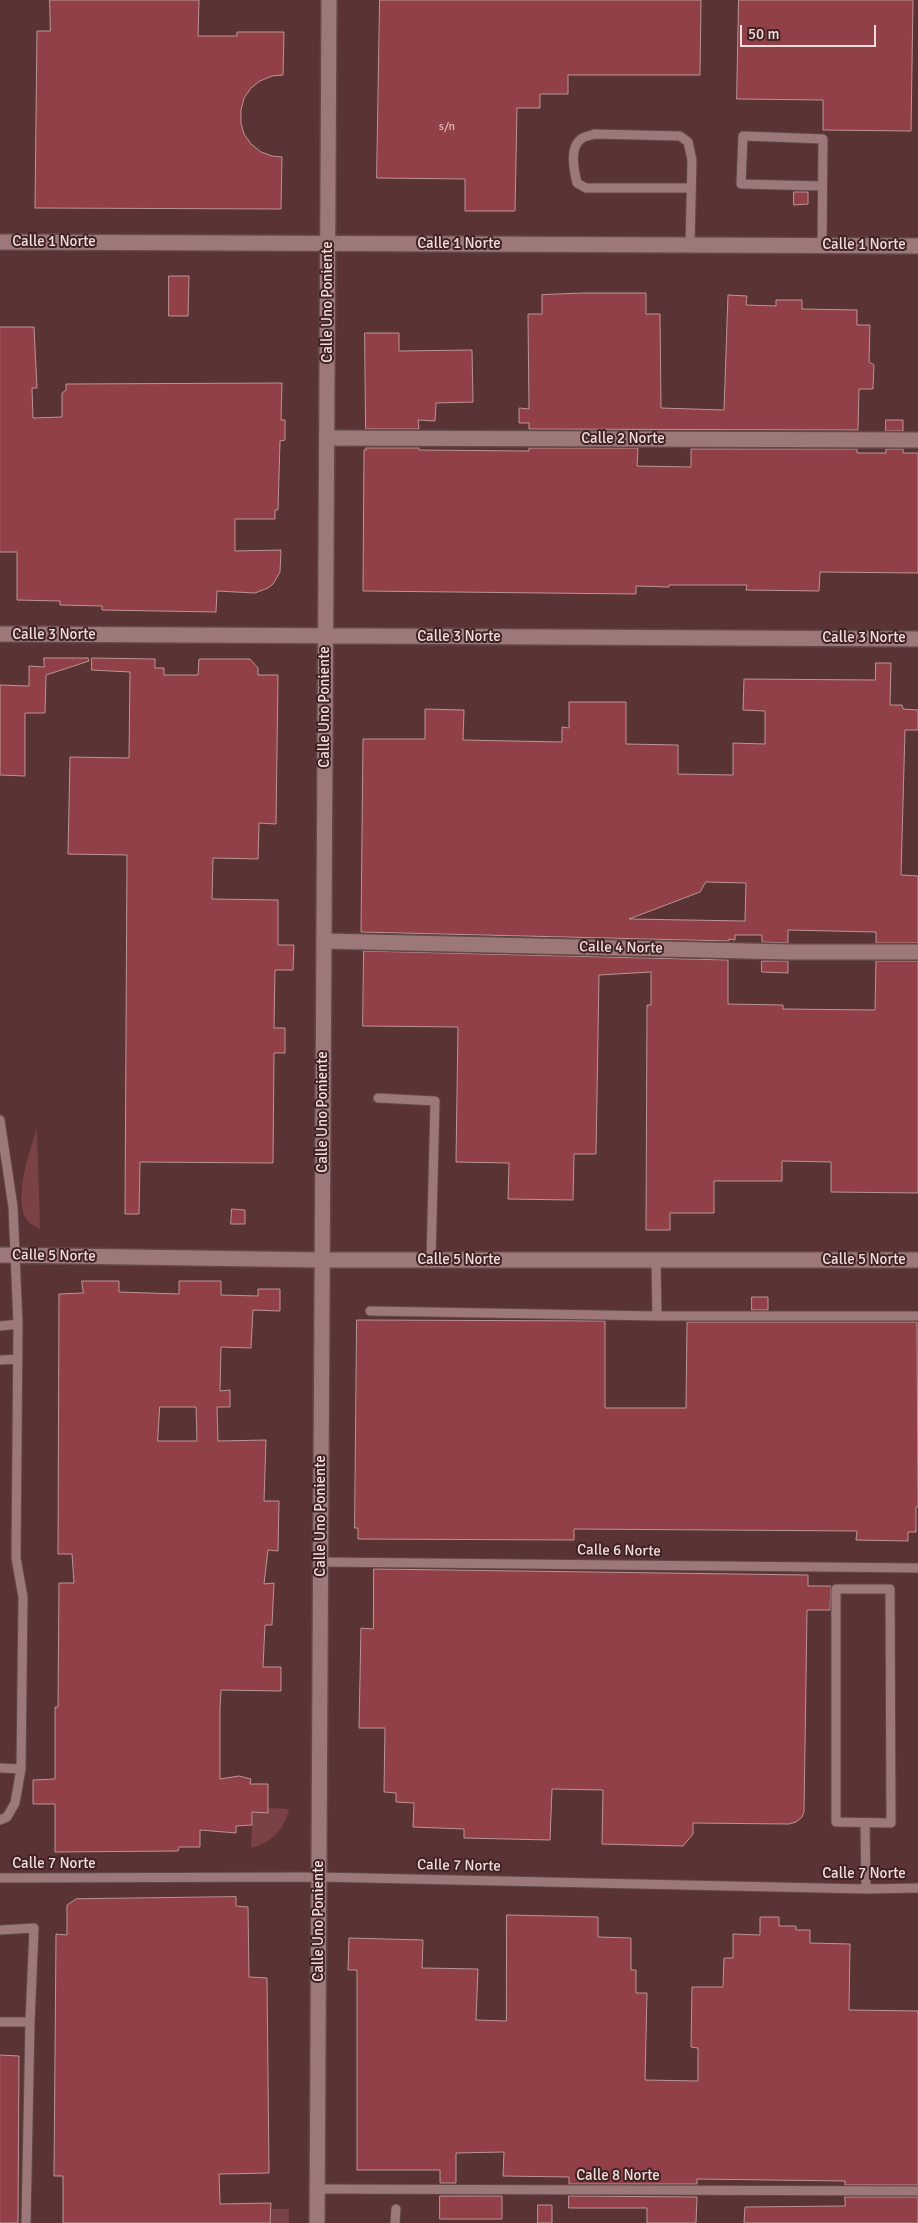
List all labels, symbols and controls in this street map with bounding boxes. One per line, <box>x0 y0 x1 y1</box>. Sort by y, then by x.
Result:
scale bar <box>743 15 879 47</box>
text: 50 m <box>748 25 779 43</box>
house number: s/n <box>439 120 455 134</box>
street label: Calle 1 Norte <box>12 233 96 251</box>
street label: Calle 1 Norte <box>417 235 501 253</box>
street label: Calle 1 Norte <box>822 236 906 254</box>
street label: Calle Uno Poniente <box>319 241 337 363</box>
street label: Calle 2 Norte <box>581 430 665 448</box>
street label: Calle 3 Norte <box>12 626 96 644</box>
street label: Calle 3 Norte <box>417 628 501 646</box>
street label: Calle 3 Norte <box>822 629 906 647</box>
street label: Calle Uno Poniente <box>316 646 334 768</box>
street label: Calle 4 Norte <box>579 938 663 958</box>
street label: Calle Uno Poniente <box>314 1051 332 1173</box>
street label: Calle 5 Norte <box>12 1246 96 1266</box>
street label: Calle 5 Norte <box>417 1251 501 1269</box>
street label: Calle 5 Norte <box>822 1251 906 1269</box>
street label: Calle Uno Poniente <box>312 1455 330 1577</box>
street label: Calle 6 Norte <box>577 1541 661 1561</box>
street label: Calle 7 Norte <box>12 1855 96 1873</box>
street label: Calle 7 Norte <box>417 1856 501 1876</box>
street label: Calle Uno Poniente <box>310 1860 328 1982</box>
street label: Calle 7 Norte <box>822 1865 906 1883</box>
street label: Calle 8 Norte <box>576 2167 660 2185</box>

